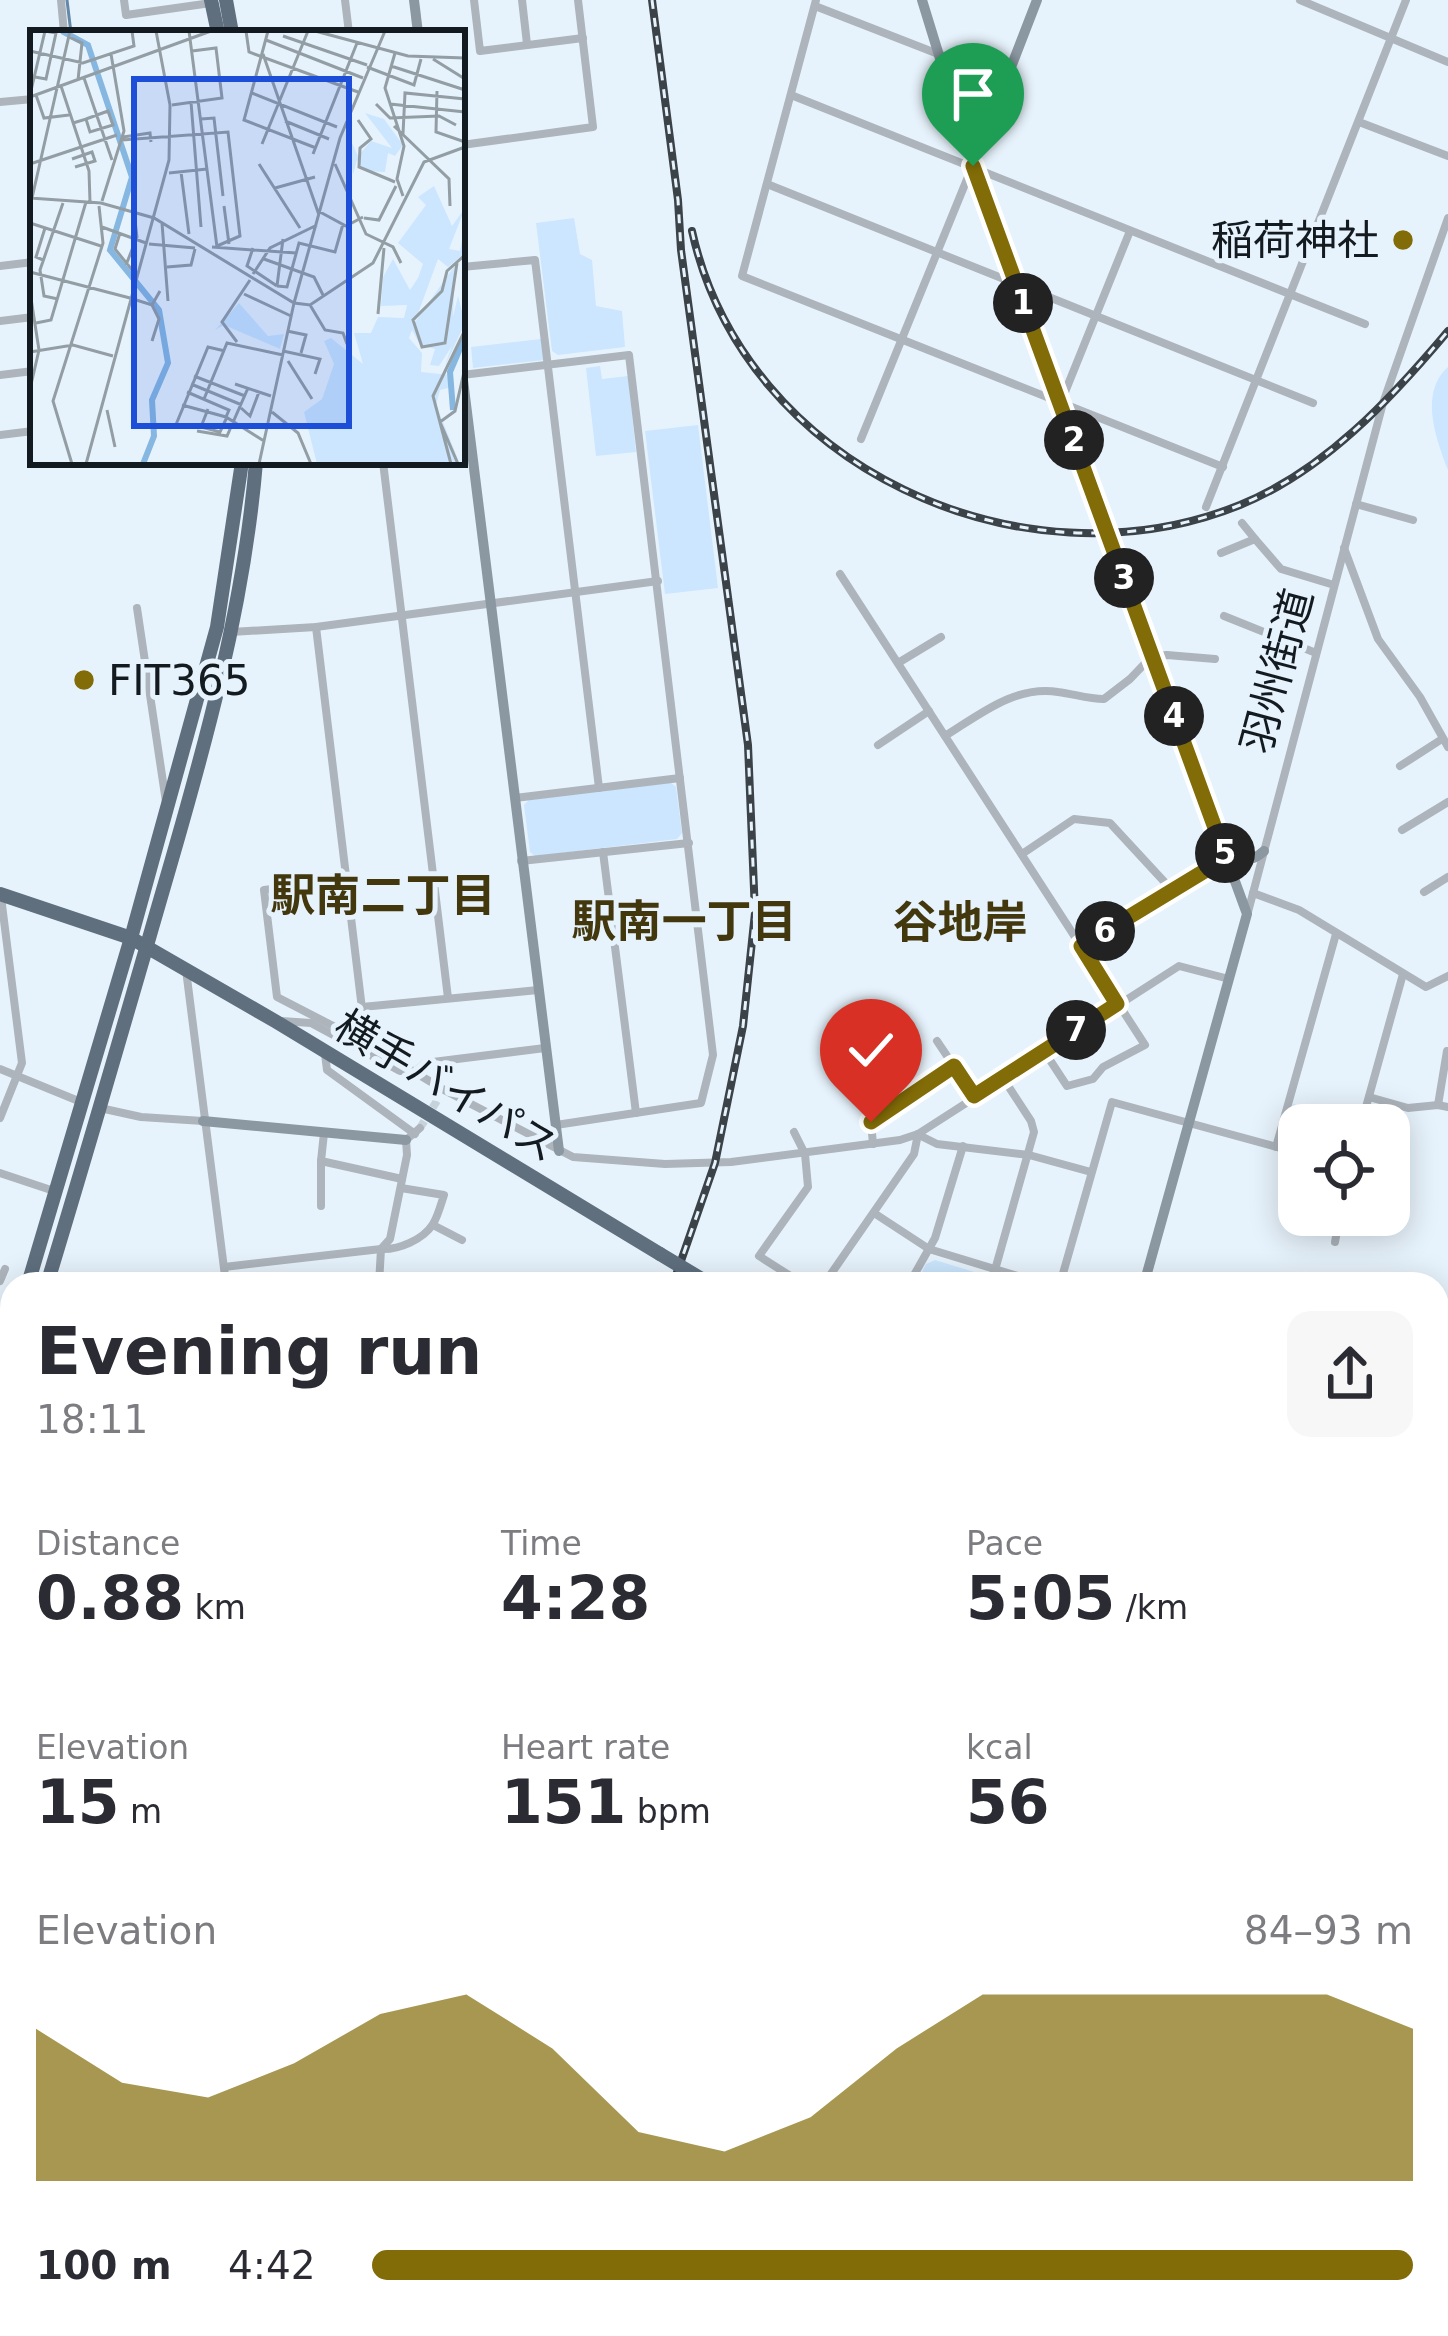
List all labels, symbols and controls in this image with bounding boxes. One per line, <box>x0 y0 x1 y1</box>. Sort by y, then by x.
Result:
inset map <box>30 30 465 465</box>
pin <box>922 43 1024 166</box>
icon: arrive <box>940 61 1006 127</box>
place label: 稲荷神社 <box>1211 216 1379 265</box>
marker: 稲荷神社 <box>1390 227 1416 253</box>
pin: 1 <box>993 273 1053 333</box>
text: 1 <box>1012 283 1034 322</box>
pin: 2 <box>1044 410 1104 470</box>
text: 2 <box>1063 420 1085 459</box>
pin: 3 <box>1094 548 1154 608</box>
text: 3 <box>1113 558 1135 597</box>
street label: 羽州街道 <box>1232 584 1322 758</box>
place label: FIT365 <box>108 656 250 705</box>
marker: FIT365 <box>71 667 97 693</box>
pin: 4 <box>1144 686 1204 746</box>
text: 4 <box>1163 696 1185 735</box>
pin: 5 <box>1195 823 1255 883</box>
text: 5 <box>1214 833 1236 872</box>
district label: 駅南二丁目 <box>270 869 496 922</box>
district label: 駅南一丁目 <box>571 895 797 948</box>
district label: 谷地岸 <box>892 896 1028 949</box>
pin: 6 <box>1075 901 1135 961</box>
text: 6 <box>1094 911 1116 950</box>
pin <box>820 999 922 1122</box>
street label: 横手バイパス <box>326 1000 566 1172</box>
pin: 7 <box>1046 1000 1106 1060</box>
text: 7 <box>1065 1010 1087 1049</box>
icon: check <box>838 1017 904 1083</box>
map controls <box>1278 1104 1410 1236</box>
button: locate <box>1278 1104 1410 1236</box>
button: share <box>1287 1311 1413 1437</box>
text: Evening run <box>36 1313 482 1390</box>
text: 18:11 <box>36 1397 148 1442</box>
text: Distance <box>36 1524 180 1563</box>
text: Time <box>501 1524 582 1563</box>
text: Pace <box>966 1524 1043 1563</box>
text: 0.88 <box>36 1563 184 1633</box>
text: 4:28 <box>501 1563 650 1633</box>
text: 5:05 <box>966 1563 1115 1633</box>
text: km <box>184 1588 246 1627</box>
text: /km <box>1115 1588 1188 1627</box>
text: Elevation <box>36 1728 189 1767</box>
text: Heart rate <box>501 1728 670 1767</box>
text: kcal <box>966 1728 1033 1767</box>
text: 15 <box>36 1767 120 1837</box>
text: 151 <box>501 1767 626 1837</box>
text: 56 <box>966 1767 1050 1837</box>
text: m <box>120 1792 162 1831</box>
text: bpm <box>626 1792 711 1831</box>
text: Elevation <box>36 1908 217 1953</box>
text: 84–93 m <box>1244 1908 1413 1953</box>
text: 100 m <box>36 2243 172 2288</box>
text: 4:42 <box>228 2243 316 2288</box>

